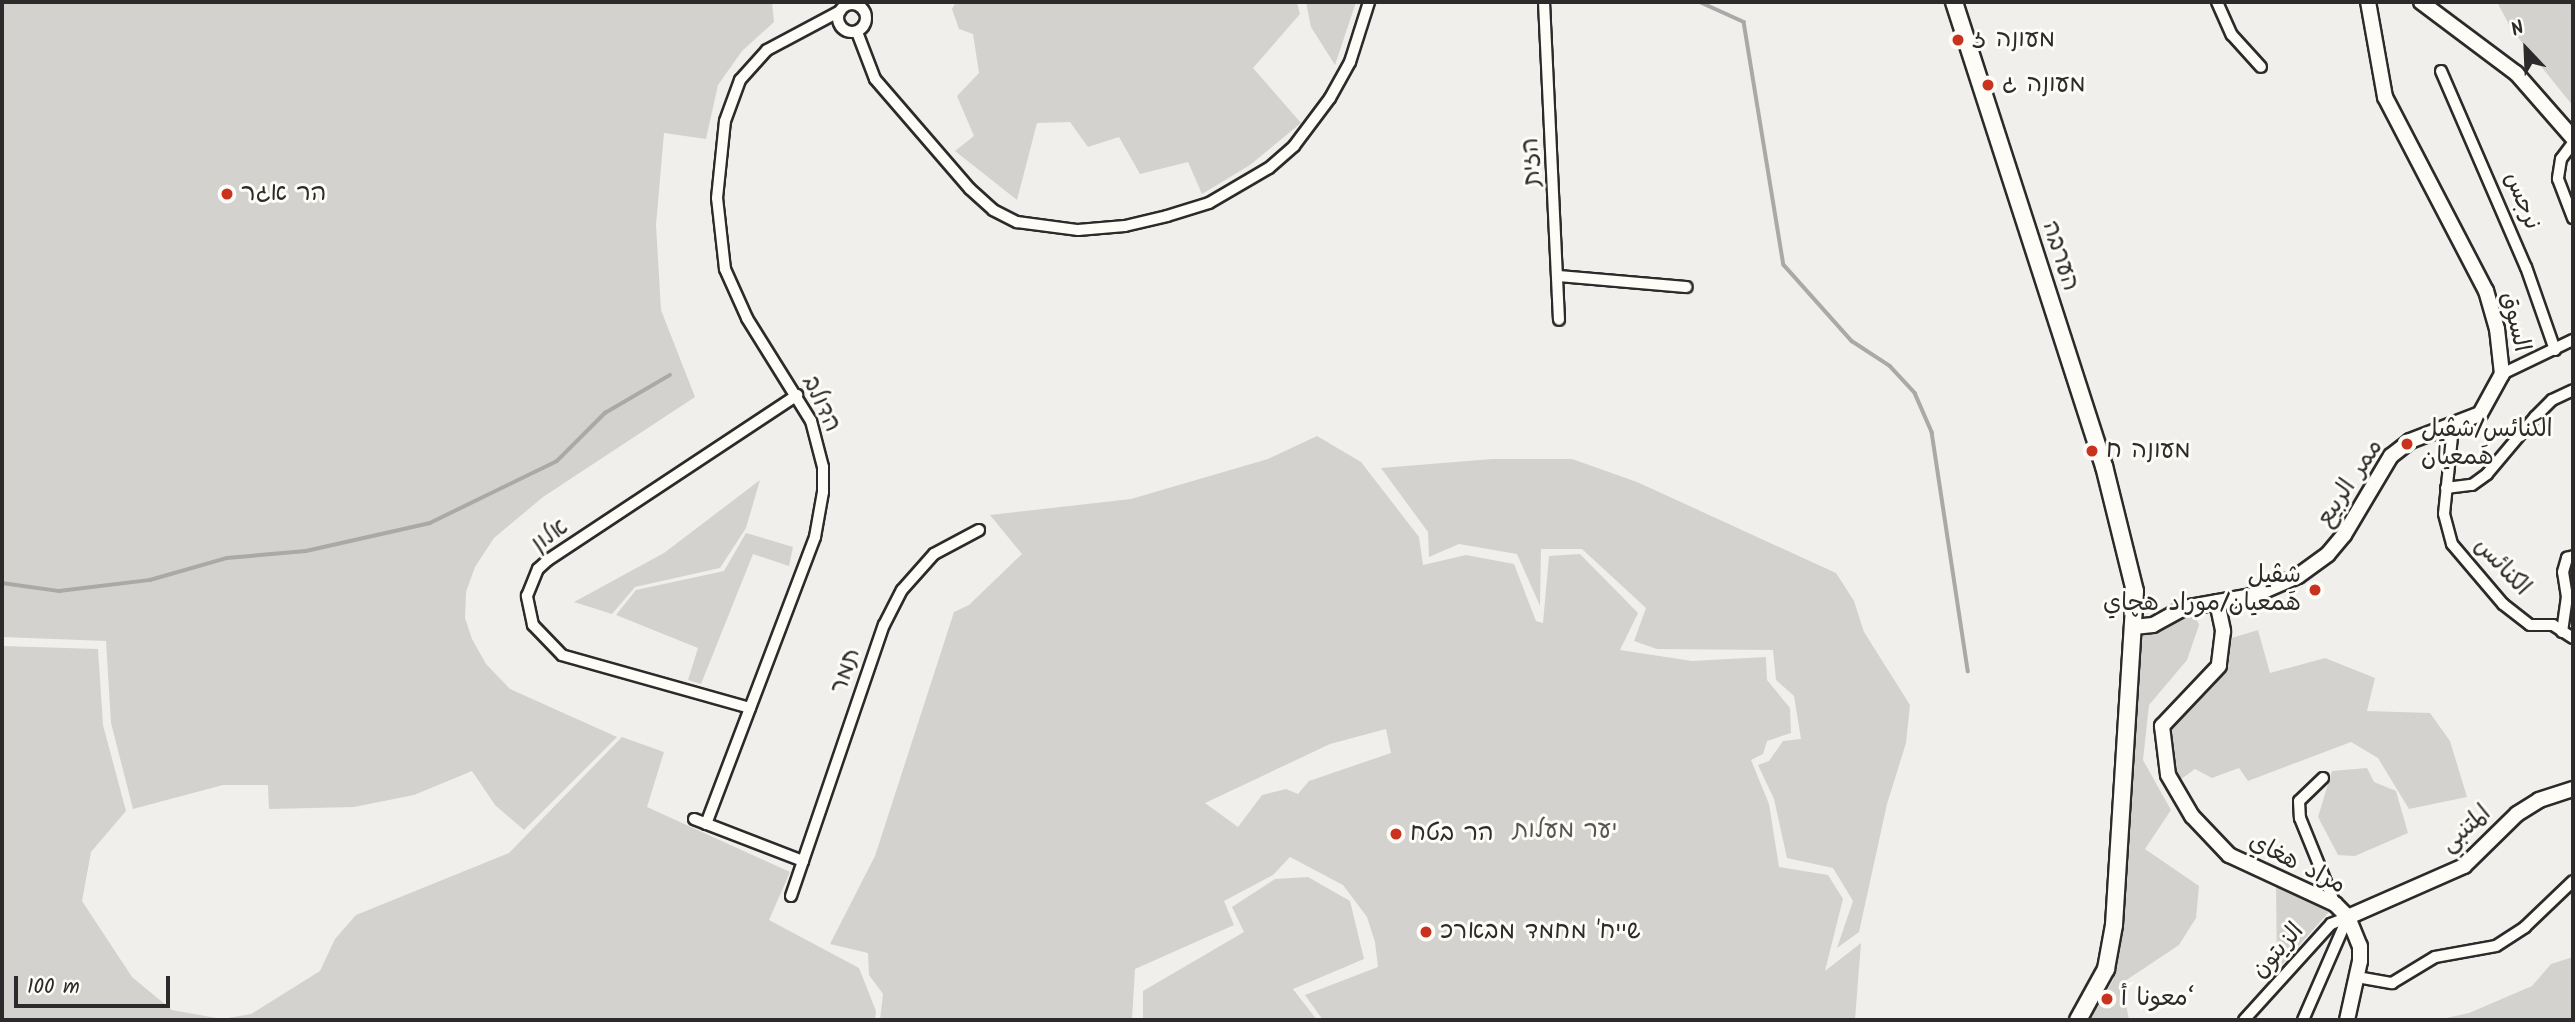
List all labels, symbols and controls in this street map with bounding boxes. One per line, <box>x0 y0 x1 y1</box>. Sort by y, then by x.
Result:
north arrow <box>2491 14 2561 84</box>
text: N <box>2506 14 2529 46</box>
place label: מעונה ז <box>1972 26 2055 54</box>
marker: מעונה ז <box>1950 32 1966 48</box>
place label: מעונה ג <box>2002 71 2086 99</box>
marker: מעונה ג <box>1980 77 1996 93</box>
street label: הזית <box>1516 137 1548 187</box>
street label: نرجس <box>2497 168 2547 234</box>
place label: הר אגר <box>241 180 326 208</box>
marker: הר אגר <box>219 186 235 202</box>
street label: הערבה <box>2035 217 2085 295</box>
street label: السوق <box>2494 289 2536 355</box>
street label: הדולב <box>795 371 847 437</box>
place label: الكنائس/شڤيل هَمعيان <box>2421 416 2553 472</box>
street label: ممر الربيع <box>2310 434 2390 532</box>
marker: الكنائس/شڤيل هَمعيان <box>2399 436 2415 452</box>
place label: מעונה ח <box>2106 437 2191 465</box>
marker: מעונה ח <box>2084 443 2100 459</box>
street label: אלון <box>526 513 574 559</box>
street label: الكنائس <box>2468 532 2536 602</box>
place label: شڤيل هَمعيان/موراد هچاي <box>2103 562 2301 618</box>
marker: شڤيل هَمعيان/موراد هچاي <box>2307 582 2323 598</box>
street label: תמר <box>825 644 867 698</box>
street label: المتنبي <box>2435 799 2497 859</box>
park label: יער מעלות <box>1513 817 1617 845</box>
place label: הר בטח <box>1410 820 1494 848</box>
marker: הר בטח <box>1388 826 1404 842</box>
street label: مراد هغاي <box>2244 827 2350 901</box>
street label: الزيتون <box>2246 917 2310 985</box>
place label: שייח' מחמד מבארכ <box>1440 918 1641 946</box>
marker: שייח' מחמד מבארכ <box>1418 924 1434 940</box>
scale bar <box>18 962 173 1006</box>
text: 100 m <box>27 971 80 1004</box>
place label: معونا أ‘ <box>2121 985 2195 1013</box>
marker: معونا أ‘ <box>2099 991 2115 1007</box>

